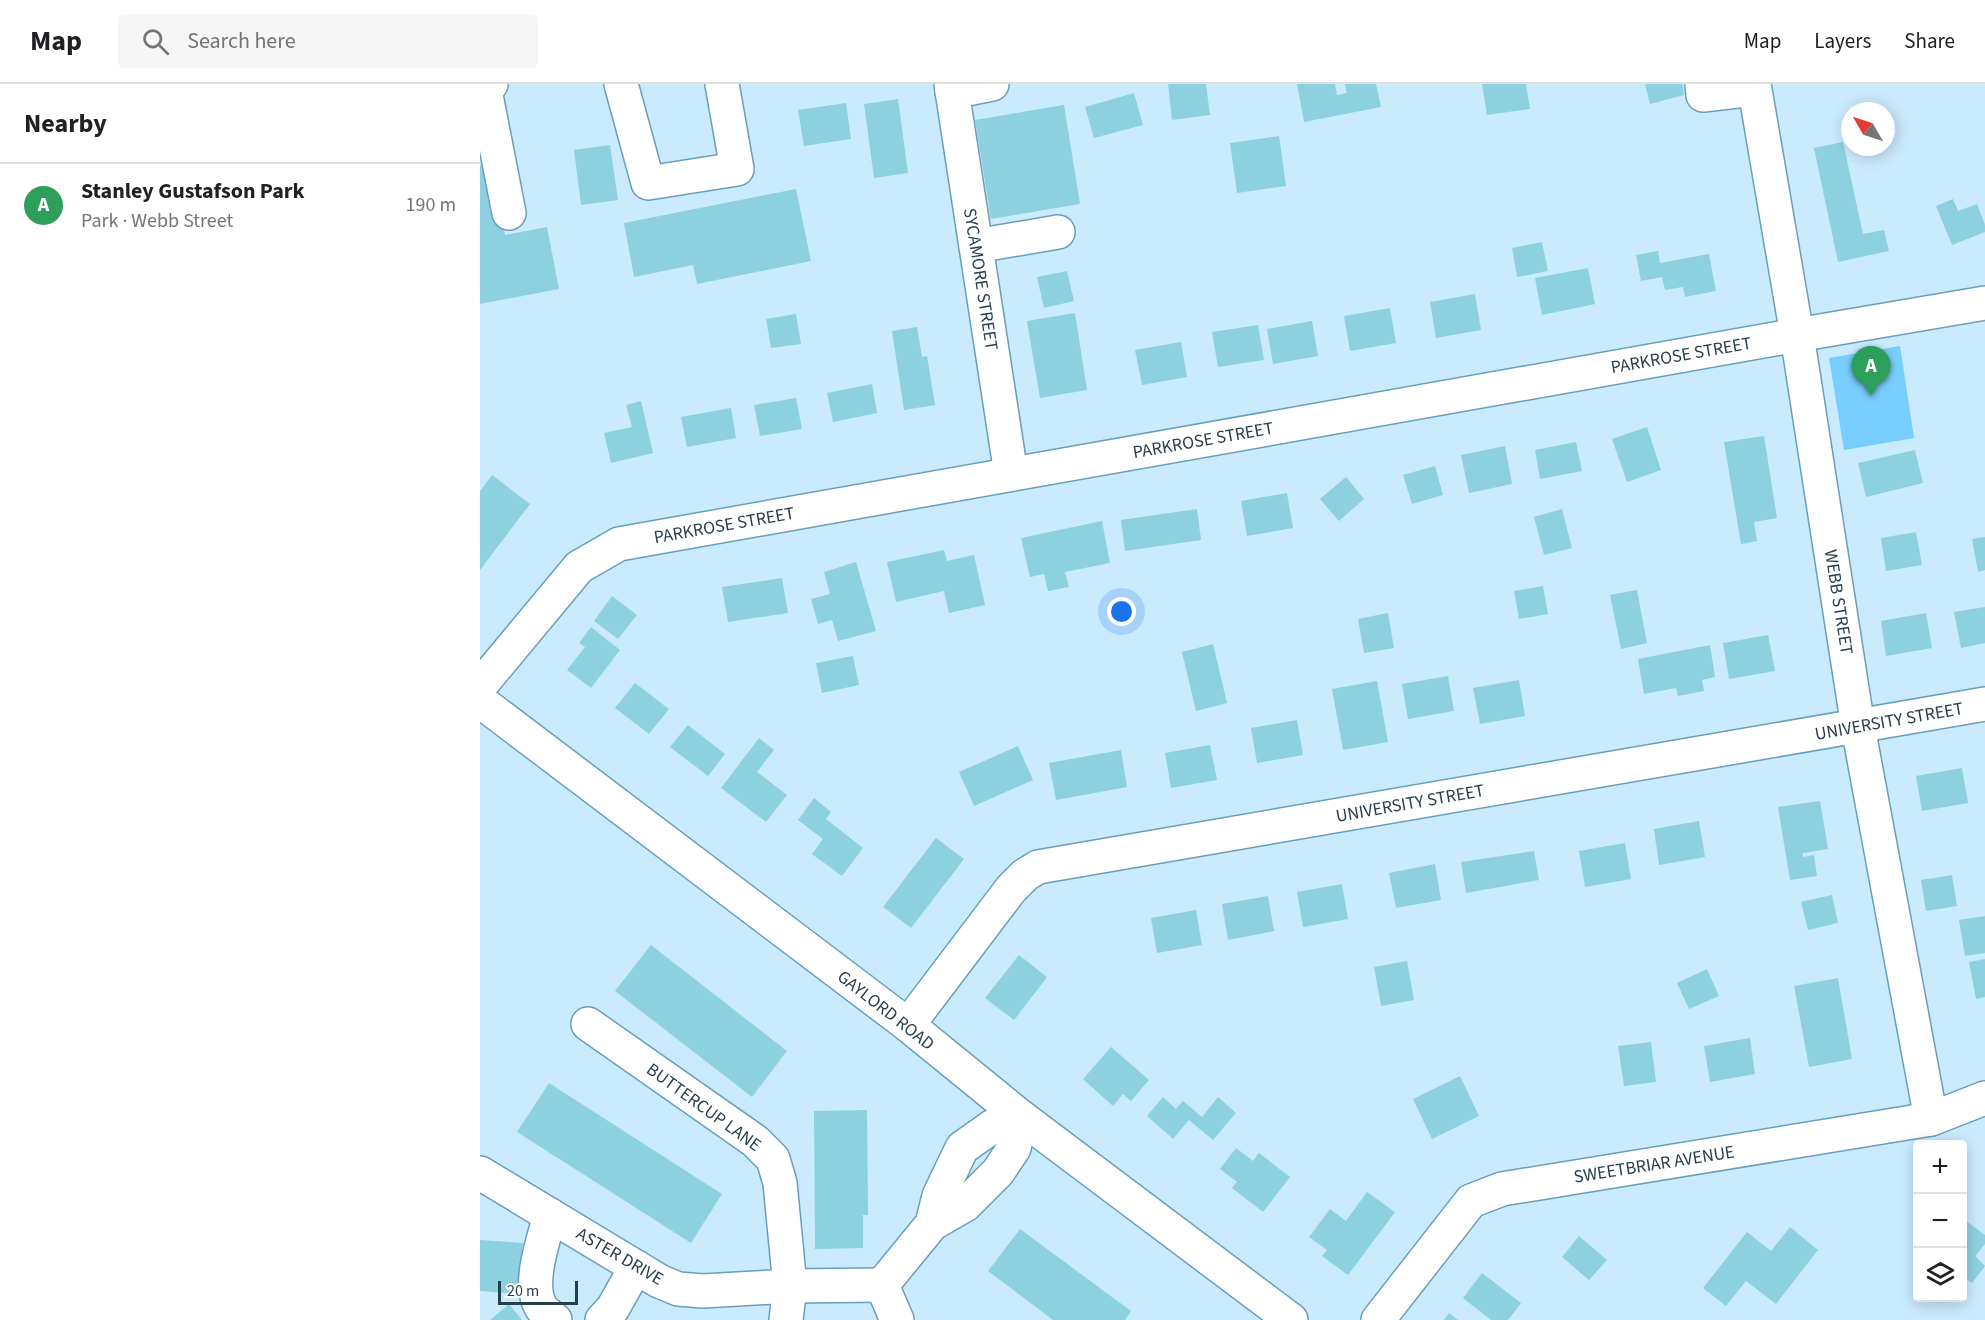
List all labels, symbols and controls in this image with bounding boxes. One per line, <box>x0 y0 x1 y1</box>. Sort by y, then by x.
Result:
search box <box>118 14 538 68</box>
text: Map <box>30 21 82 61</box>
icon: search <box>139 25 172 58</box>
text: Search here <box>187 25 296 57</box>
text: Map <box>1744 26 1781 56</box>
text: Layers <box>1814 26 1871 56</box>
text: Share <box>1904 26 1955 56</box>
north arrow <box>1841 102 1895 156</box>
text: Nearby <box>24 105 107 142</box>
text: Stanley Gustafson Park <box>81 175 305 207</box>
text: A <box>38 191 49 219</box>
text: 190 m <box>406 191 456 219</box>
street label: SYCAMORE STREET <box>957 206 1004 352</box>
text: Park · Webb Street <box>81 207 233 235</box>
street label: PARKROSE STREET <box>1609 331 1754 380</box>
pin: A <box>1852 346 1890 396</box>
street label: PARKROSE STREET <box>1131 416 1276 465</box>
street label: PARKROSE STREET <box>652 501 797 550</box>
street label: WEBB STREET <box>1818 548 1859 657</box>
your location <box>1107 597 1136 626</box>
street label: UNIVERSITY STREET <box>1813 696 1966 747</box>
street label: UNIVERSITY STREET <box>1334 778 1487 829</box>
street label: GAYLORD ROAD <box>832 964 940 1056</box>
street label: BUTTERCUP LANE <box>641 1057 766 1158</box>
street label: SWEETBRIAR AVENUE <box>1572 1139 1736 1190</box>
map controls <box>1913 1140 1967 1302</box>
button: + <box>1913 1140 1967 1194</box>
button: − <box>1913 1194 1967 1248</box>
street label: ASTER DRIVE <box>572 1221 668 1291</box>
button: layers <box>1913 1248 1967 1302</box>
scale bar <box>498 1278 578 1306</box>
text: 20 m <box>507 1280 539 1302</box>

